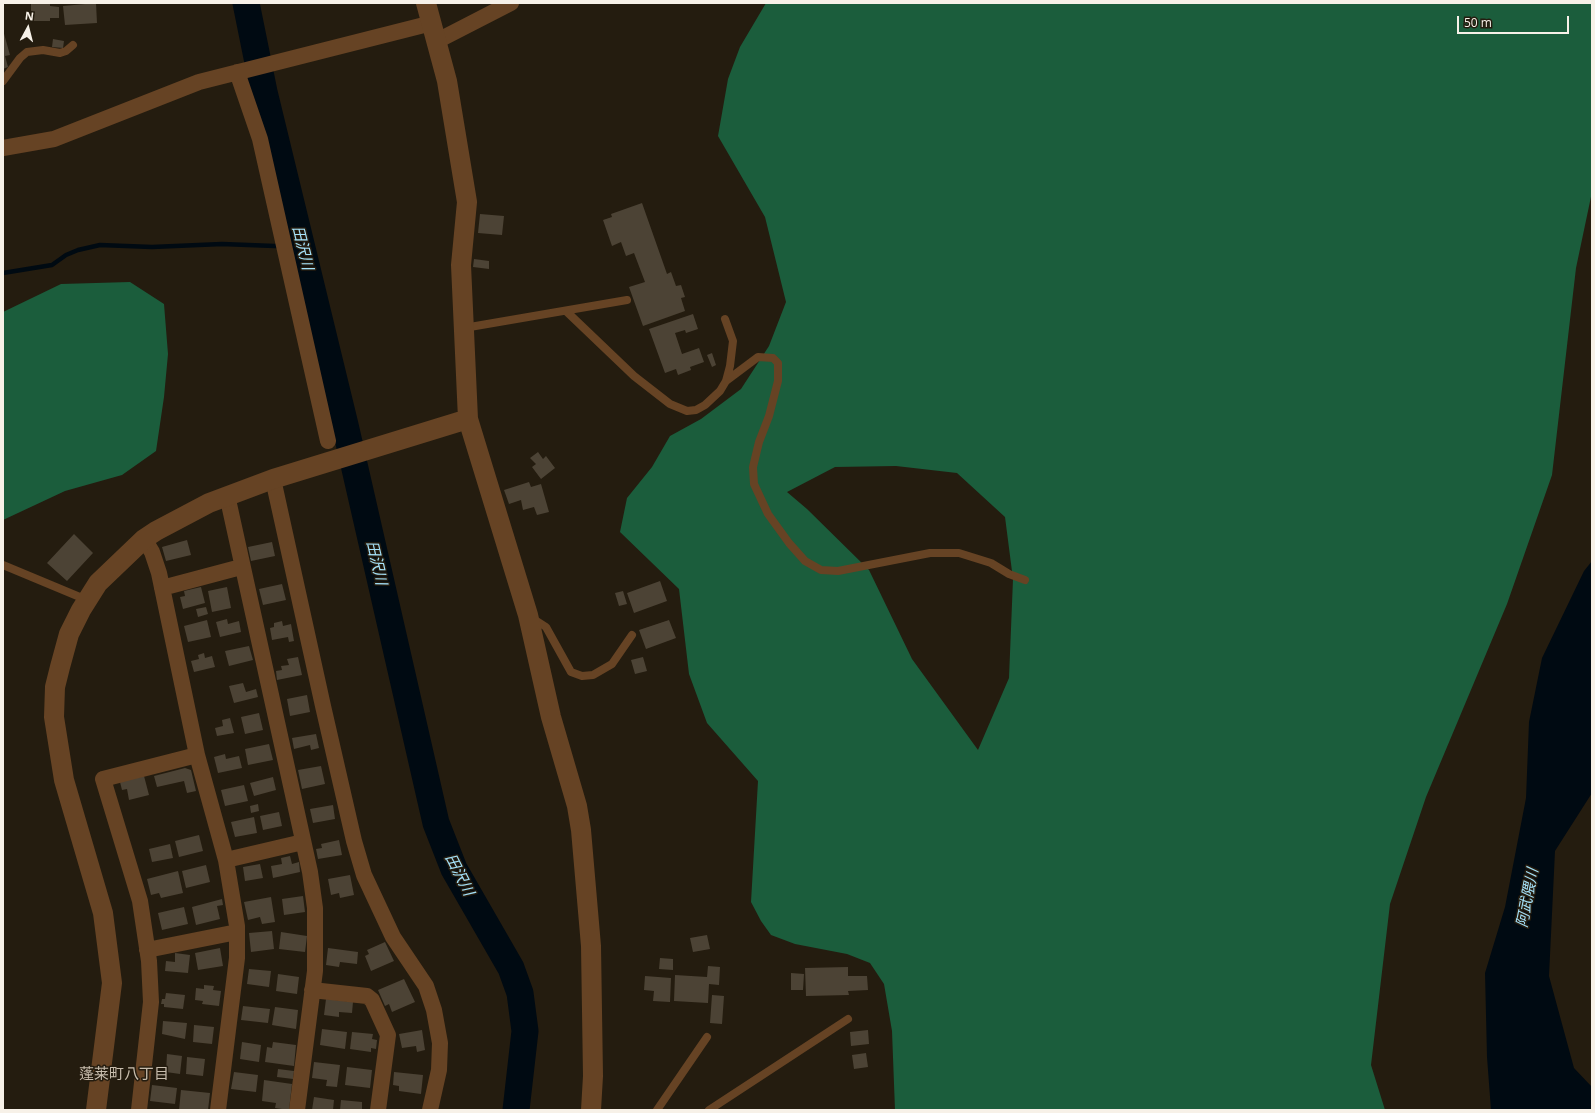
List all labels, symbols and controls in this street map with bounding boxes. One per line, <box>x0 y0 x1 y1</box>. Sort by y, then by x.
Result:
north arrow <box>8 8 48 48</box>
text: N <box>24 8 35 24</box>
scale bar <box>1459 8 1571 34</box>
text: 50 m <box>1464 14 1492 31</box>
water label: 田沢川 <box>288 224 316 272</box>
water label: 田沢川 <box>362 539 390 587</box>
water label: 田沢川 <box>441 851 477 899</box>
water label: 阿武隈川 <box>1513 867 1543 929</box>
district label: 蓬莱町八丁目 <box>79 1066 169 1084</box>

